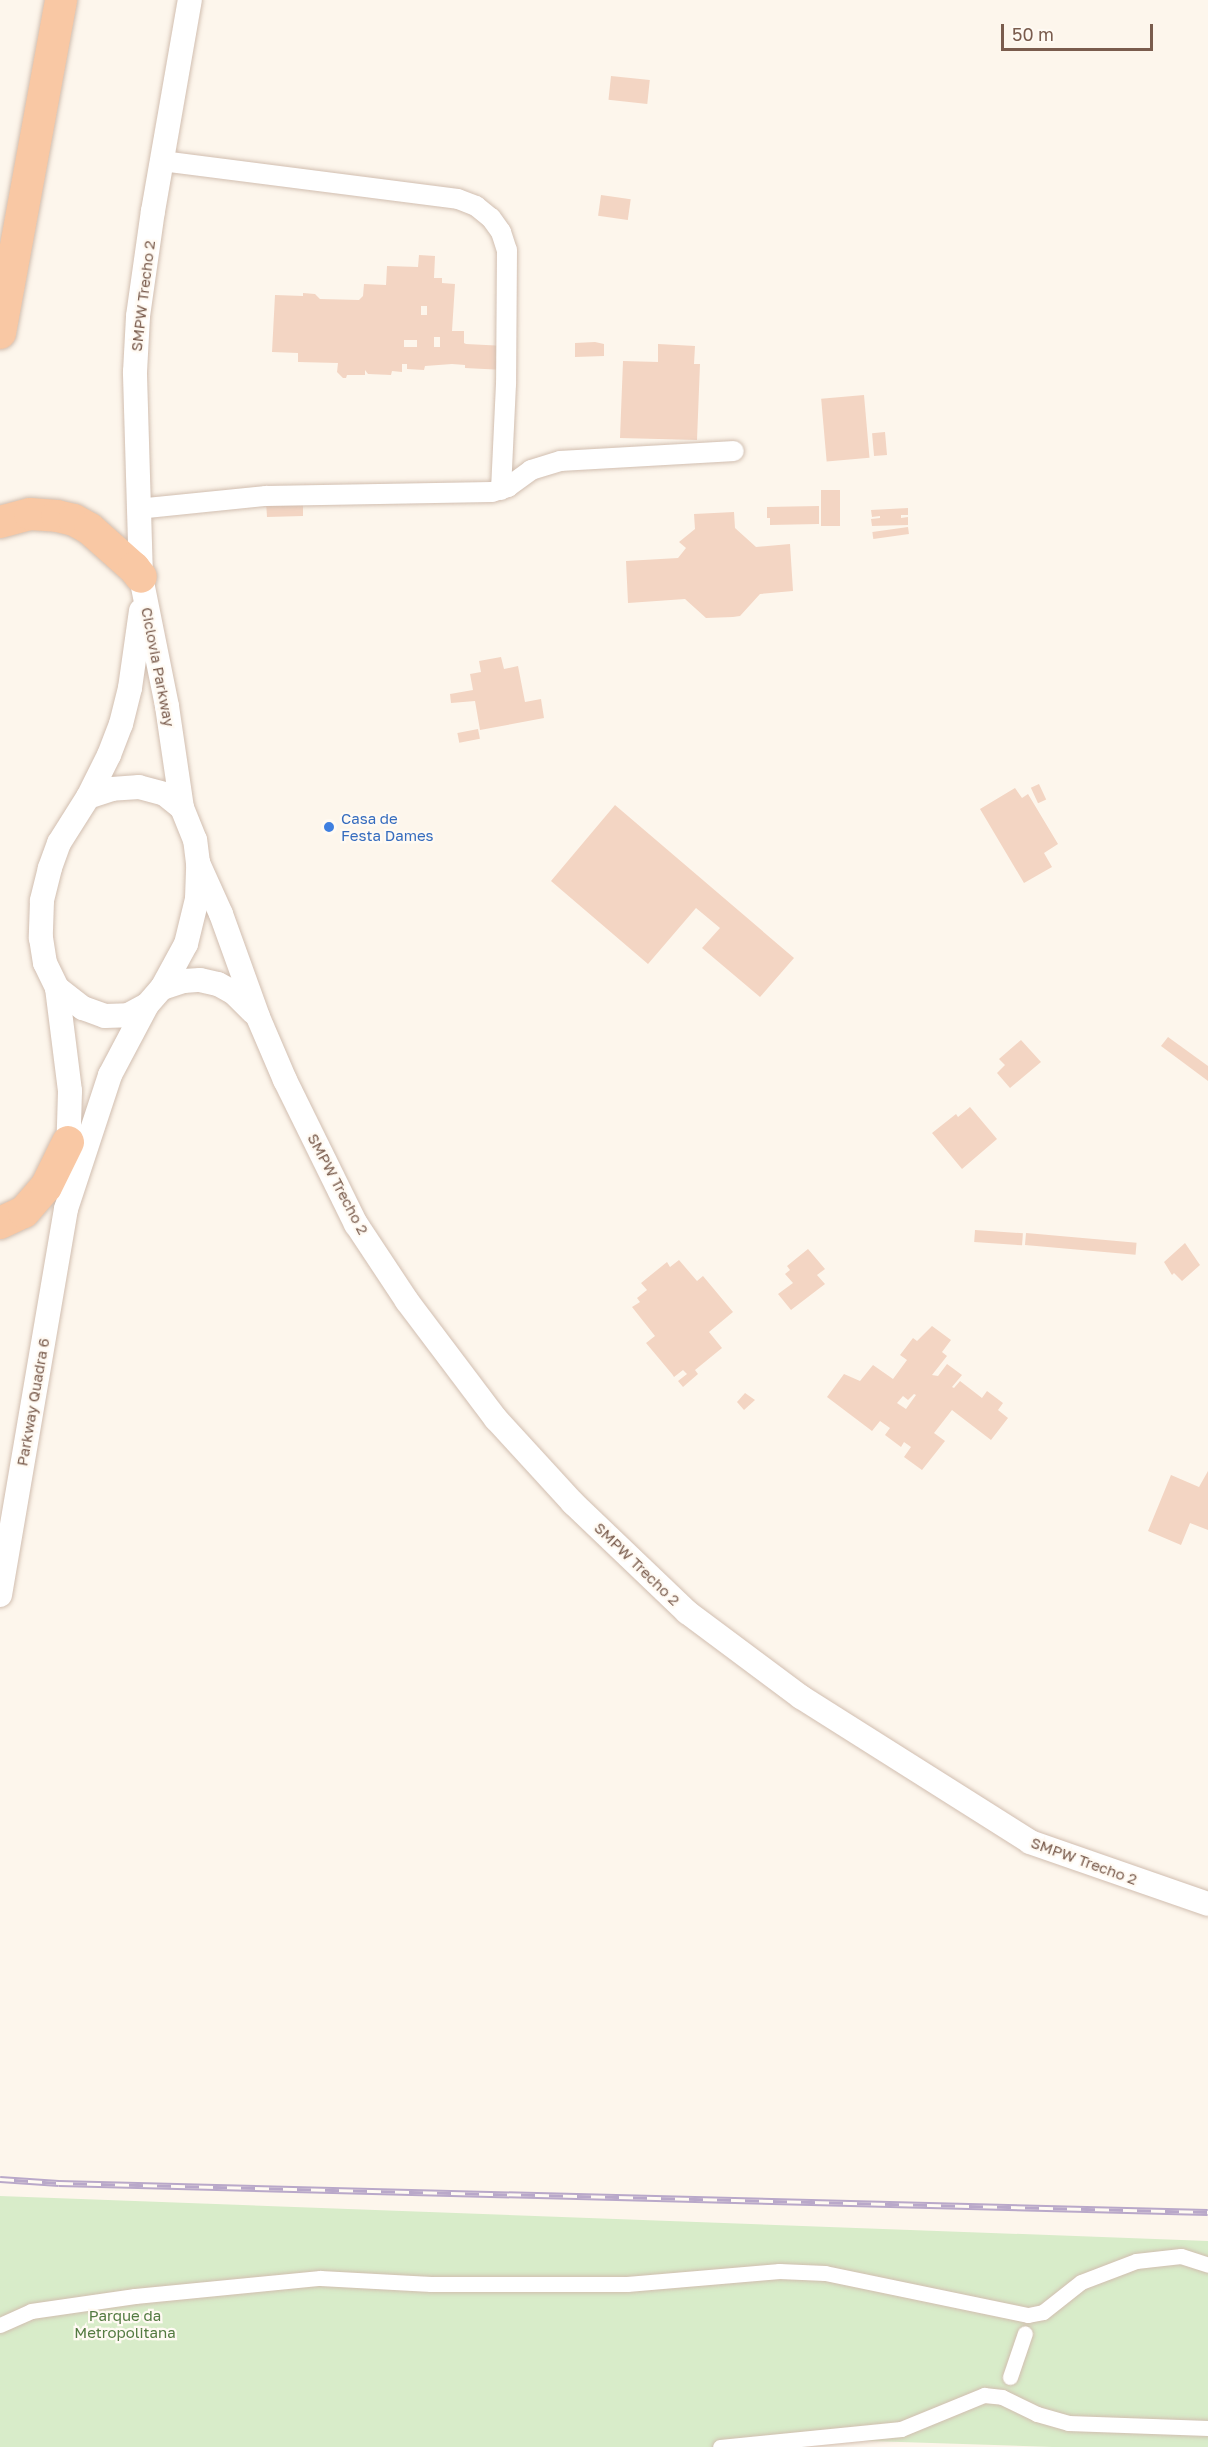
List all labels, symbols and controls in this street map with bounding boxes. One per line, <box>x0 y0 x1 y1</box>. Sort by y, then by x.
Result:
scale bar <box>1004 12 1156 50</box>
text: 50 m <box>1012 23 1054 45</box>
street label: SMPW Trecho 2 <box>127 239 159 353</box>
street label: Ciclovia Parkway <box>138 606 178 728</box>
place label: Casa de Festa Dames <box>341 809 434 844</box>
marker: Casa de Festa Dames <box>322 820 336 834</box>
street label: SMPW Trecho 2 <box>304 1130 372 1238</box>
street label: Parkway Quadra 6 <box>13 1337 53 1467</box>
street label: SMPW Trecho 2 <box>591 1519 683 1609</box>
street label: SMPW Trecho 2 <box>1028 1833 1140 1889</box>
park label: Parque da Metropolitana <box>74 2306 176 2341</box>

